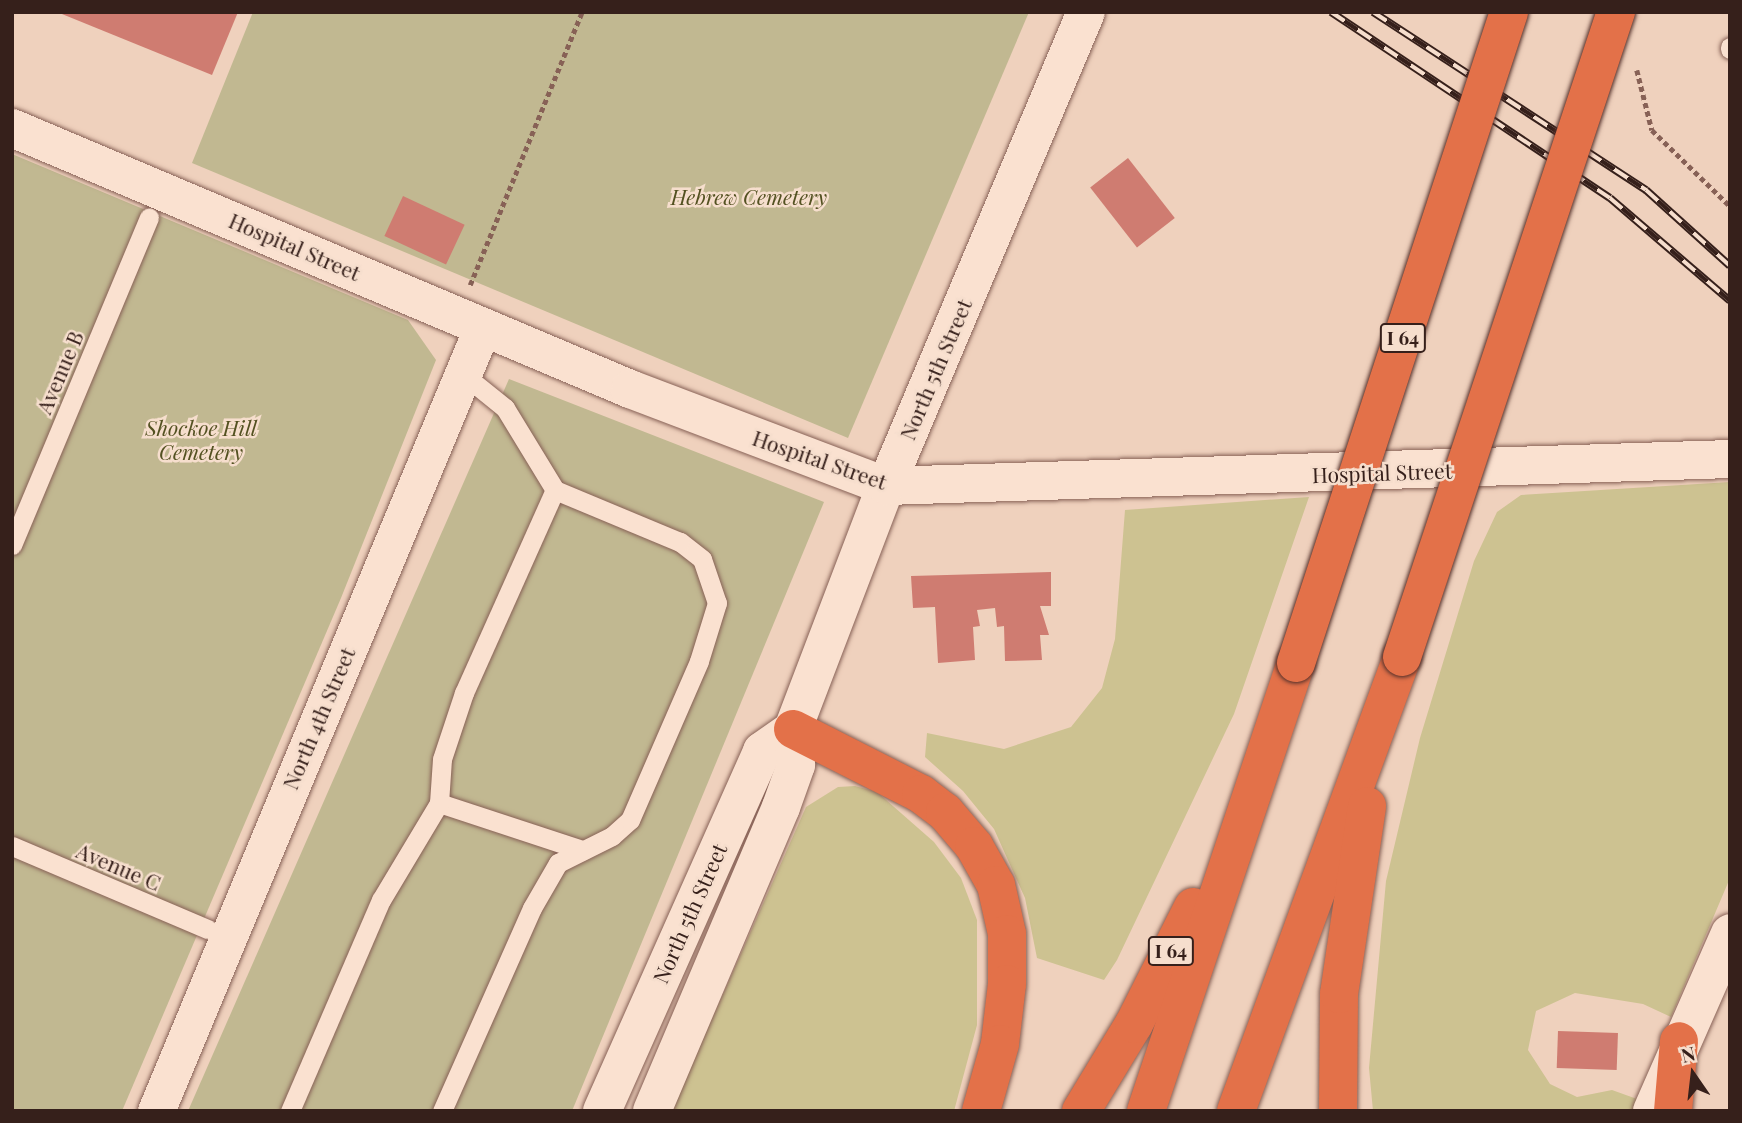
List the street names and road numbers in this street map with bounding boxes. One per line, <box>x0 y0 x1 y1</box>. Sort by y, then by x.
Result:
street label: Hospital Street <box>226 207 364 285</box>
street label: North 5th Street <box>894 295 976 443</box>
road number: I 64 <box>1378 322 1428 354</box>
street label: Avenue B <box>30 327 88 417</box>
street label: Hospital Street <box>750 424 890 494</box>
street label: Hospital Street <box>1311 457 1453 487</box>
street label: North 4th Street <box>277 643 359 793</box>
street label: Avenue C <box>73 837 165 895</box>
street label: North 5th Street <box>647 839 731 987</box>
road number: I 64 <box>1146 936 1196 967</box>

